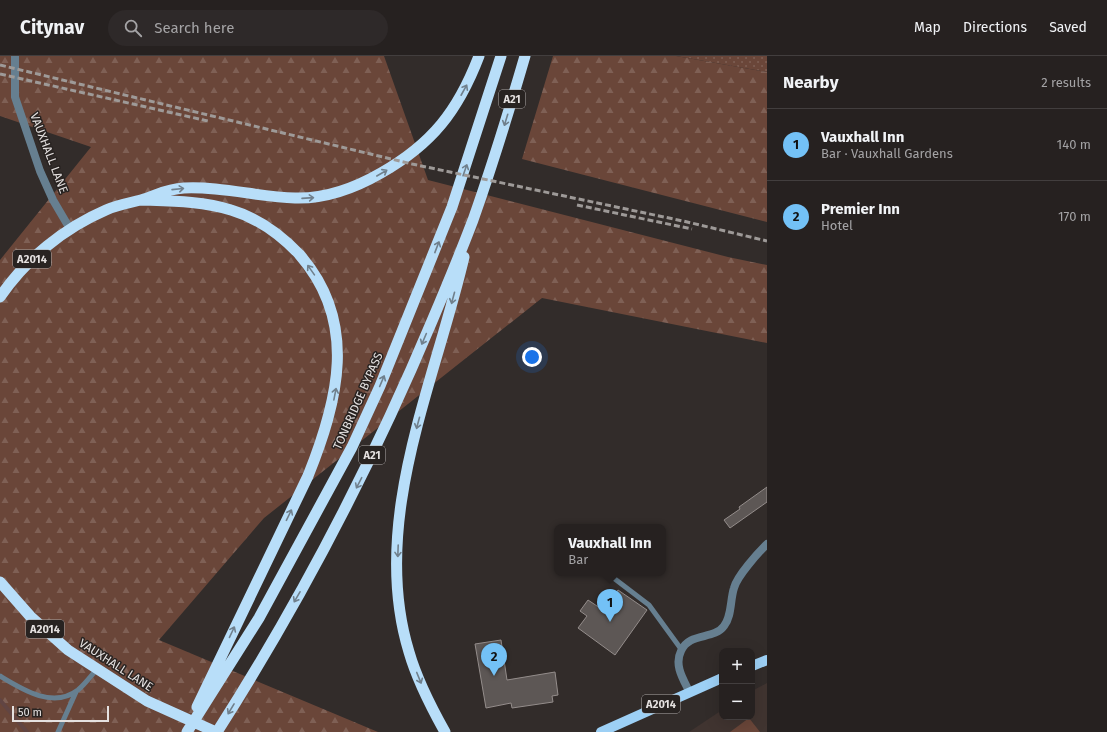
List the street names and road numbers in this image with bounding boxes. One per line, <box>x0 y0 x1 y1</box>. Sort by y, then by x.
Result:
road number: A21 <box>499 90 525 108</box>
street label: VAUXHALL LANE <box>27 111 71 195</box>
road number: A2014 <box>13 250 51 268</box>
street label: TONBRIDGE BYPASS <box>330 350 386 452</box>
road number: A21 <box>359 446 385 464</box>
road number: A2014 <box>26 620 64 638</box>
street label: VAUXHALL LANE <box>76 636 156 694</box>
road number: A2014 <box>642 695 680 713</box>

